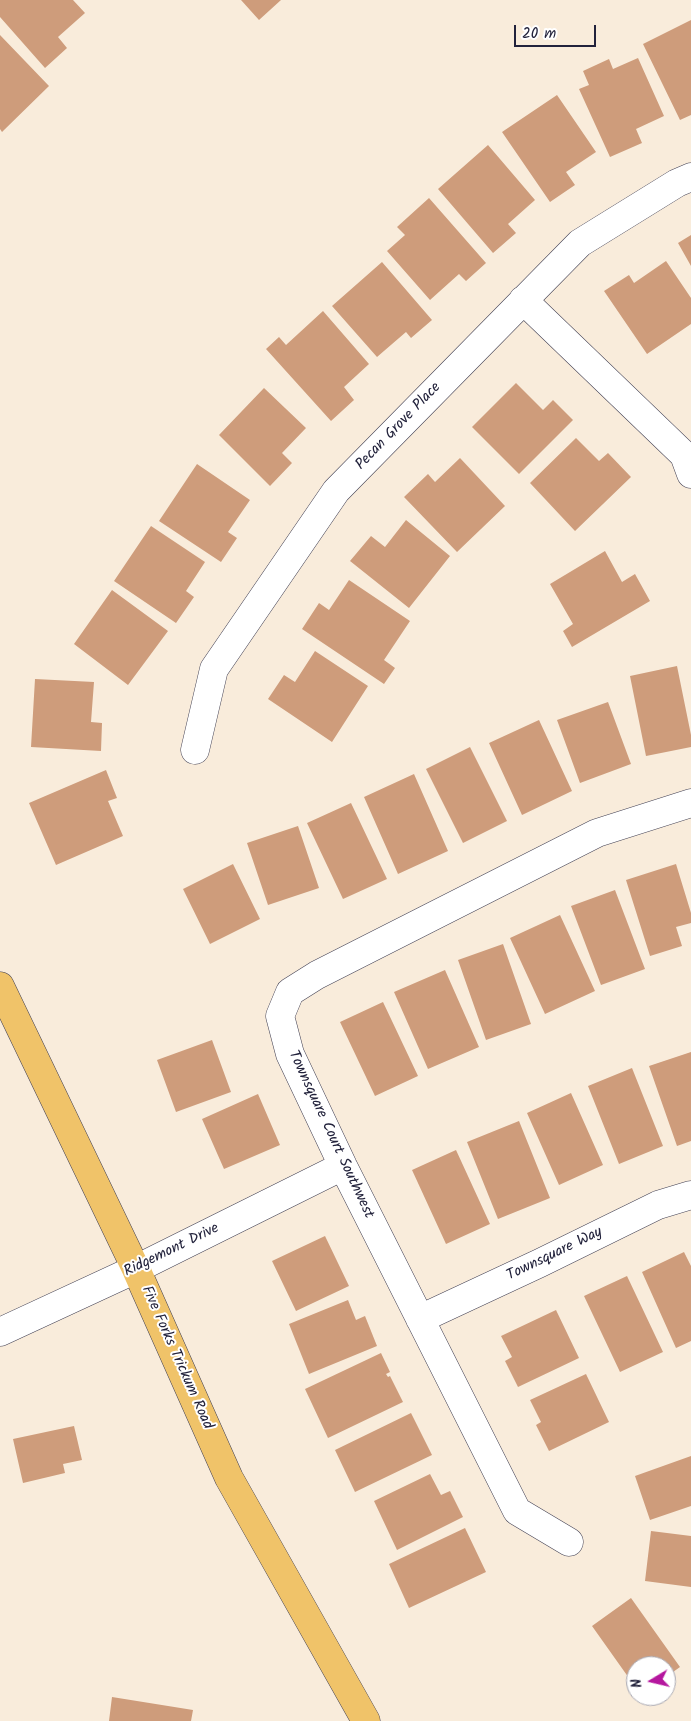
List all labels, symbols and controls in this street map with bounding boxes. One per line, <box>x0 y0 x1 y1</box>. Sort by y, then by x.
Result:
scale bar <box>516 15 598 47</box>
text: 20 m <box>522 22 556 46</box>
street label: Pecan Grove Place <box>353 379 445 475</box>
street label: Townsquare Court Southwest <box>283 1048 377 1222</box>
street label: Ridgemont Drive <box>122 1220 222 1282</box>
street label: Townsquare Way <box>504 1224 606 1286</box>
street label: Five Forks Trickum Road <box>136 1284 216 1432</box>
north arrow <box>626 1656 676 1706</box>
text: N <box>626 1677 649 1689</box>

